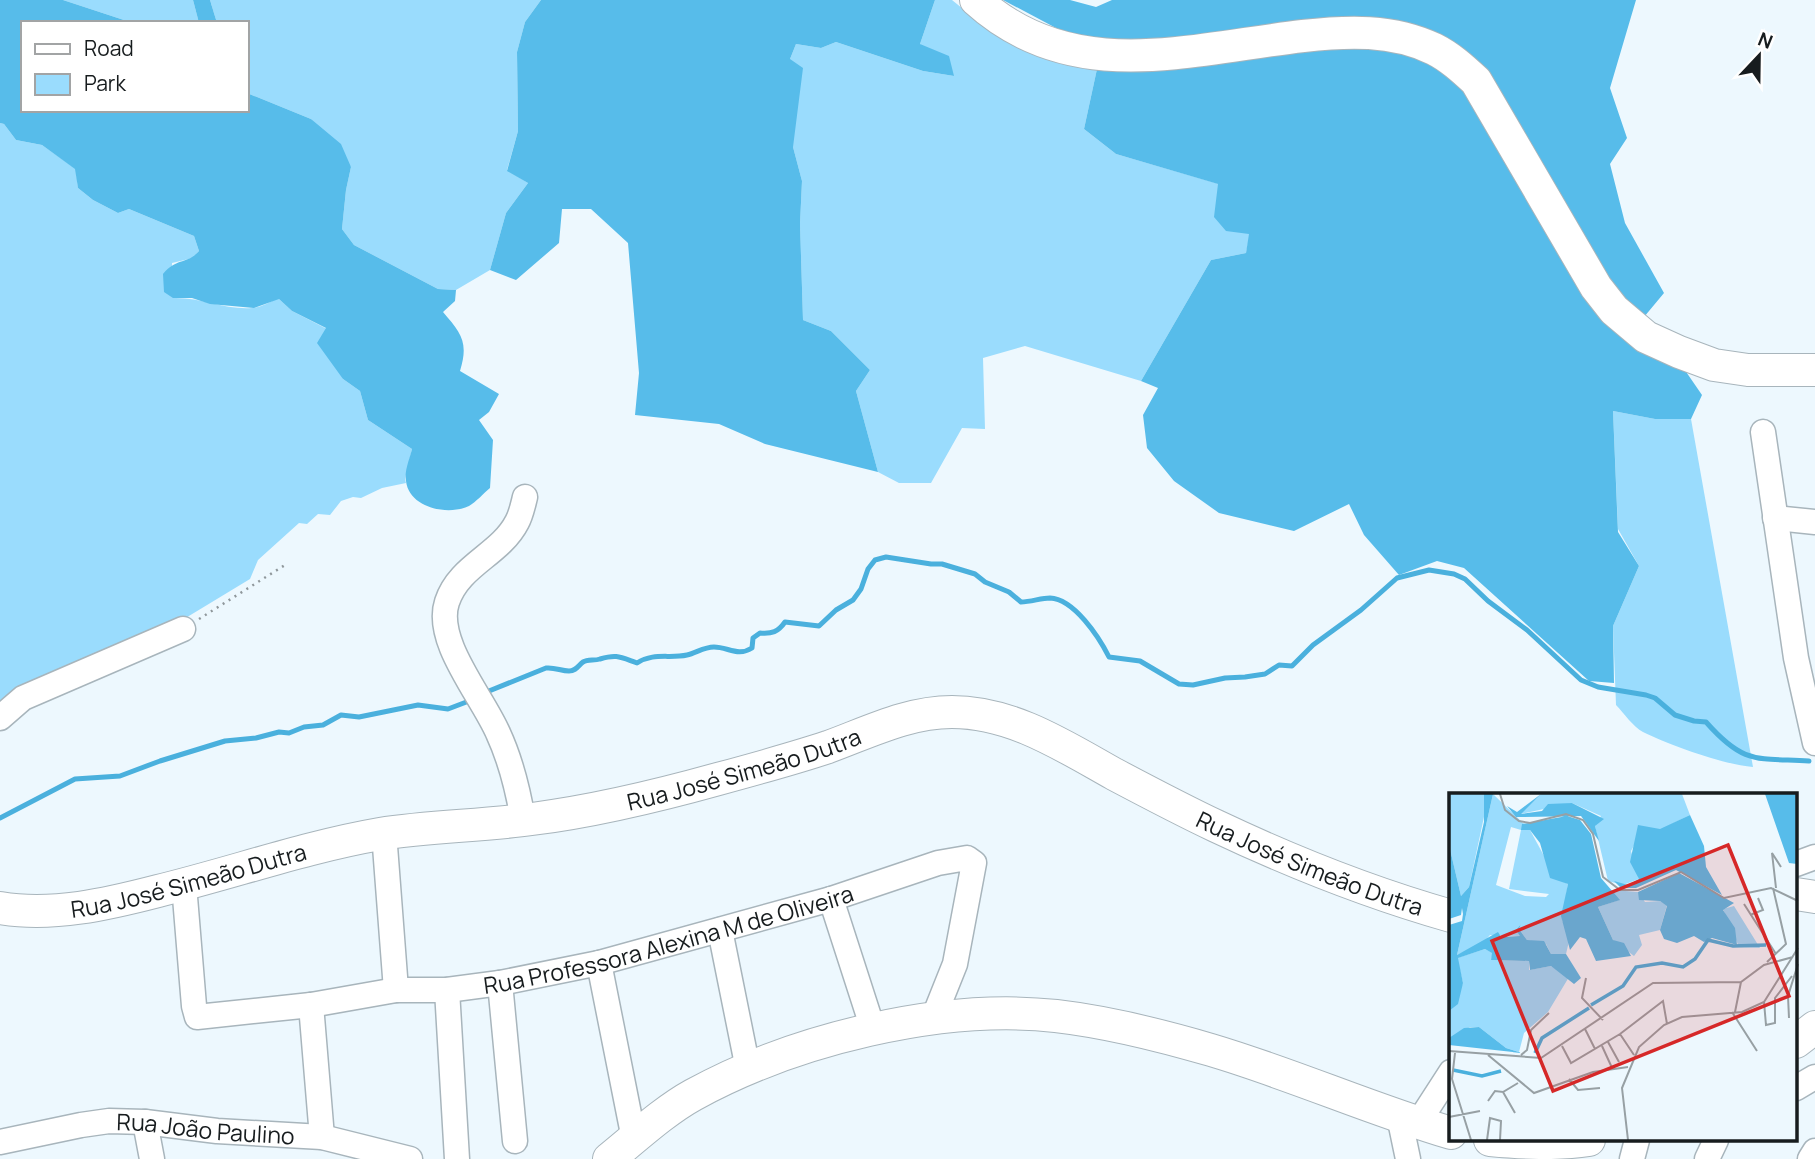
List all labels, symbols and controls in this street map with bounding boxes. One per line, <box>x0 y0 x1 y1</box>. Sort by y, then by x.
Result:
legend <box>21 21 248 112</box>
north arrow <box>1724 21 1794 91</box>
text: N <box>1754 26 1777 55</box>
text: Road <box>84 34 134 62</box>
text: Park <box>84 69 126 97</box>
street label: Rua José Simeão Dutra <box>624 720 865 818</box>
inset map <box>1449 793 1798 1142</box>
street label: Rua José Simeão Dutra <box>1191 803 1427 923</box>
street label: Rua José Simeão Dutra <box>69 835 310 925</box>
street label: Rua Professora Alexina M de Oliveira <box>482 877 857 1001</box>
street label: Rua João Paulino <box>116 1105 295 1151</box>

